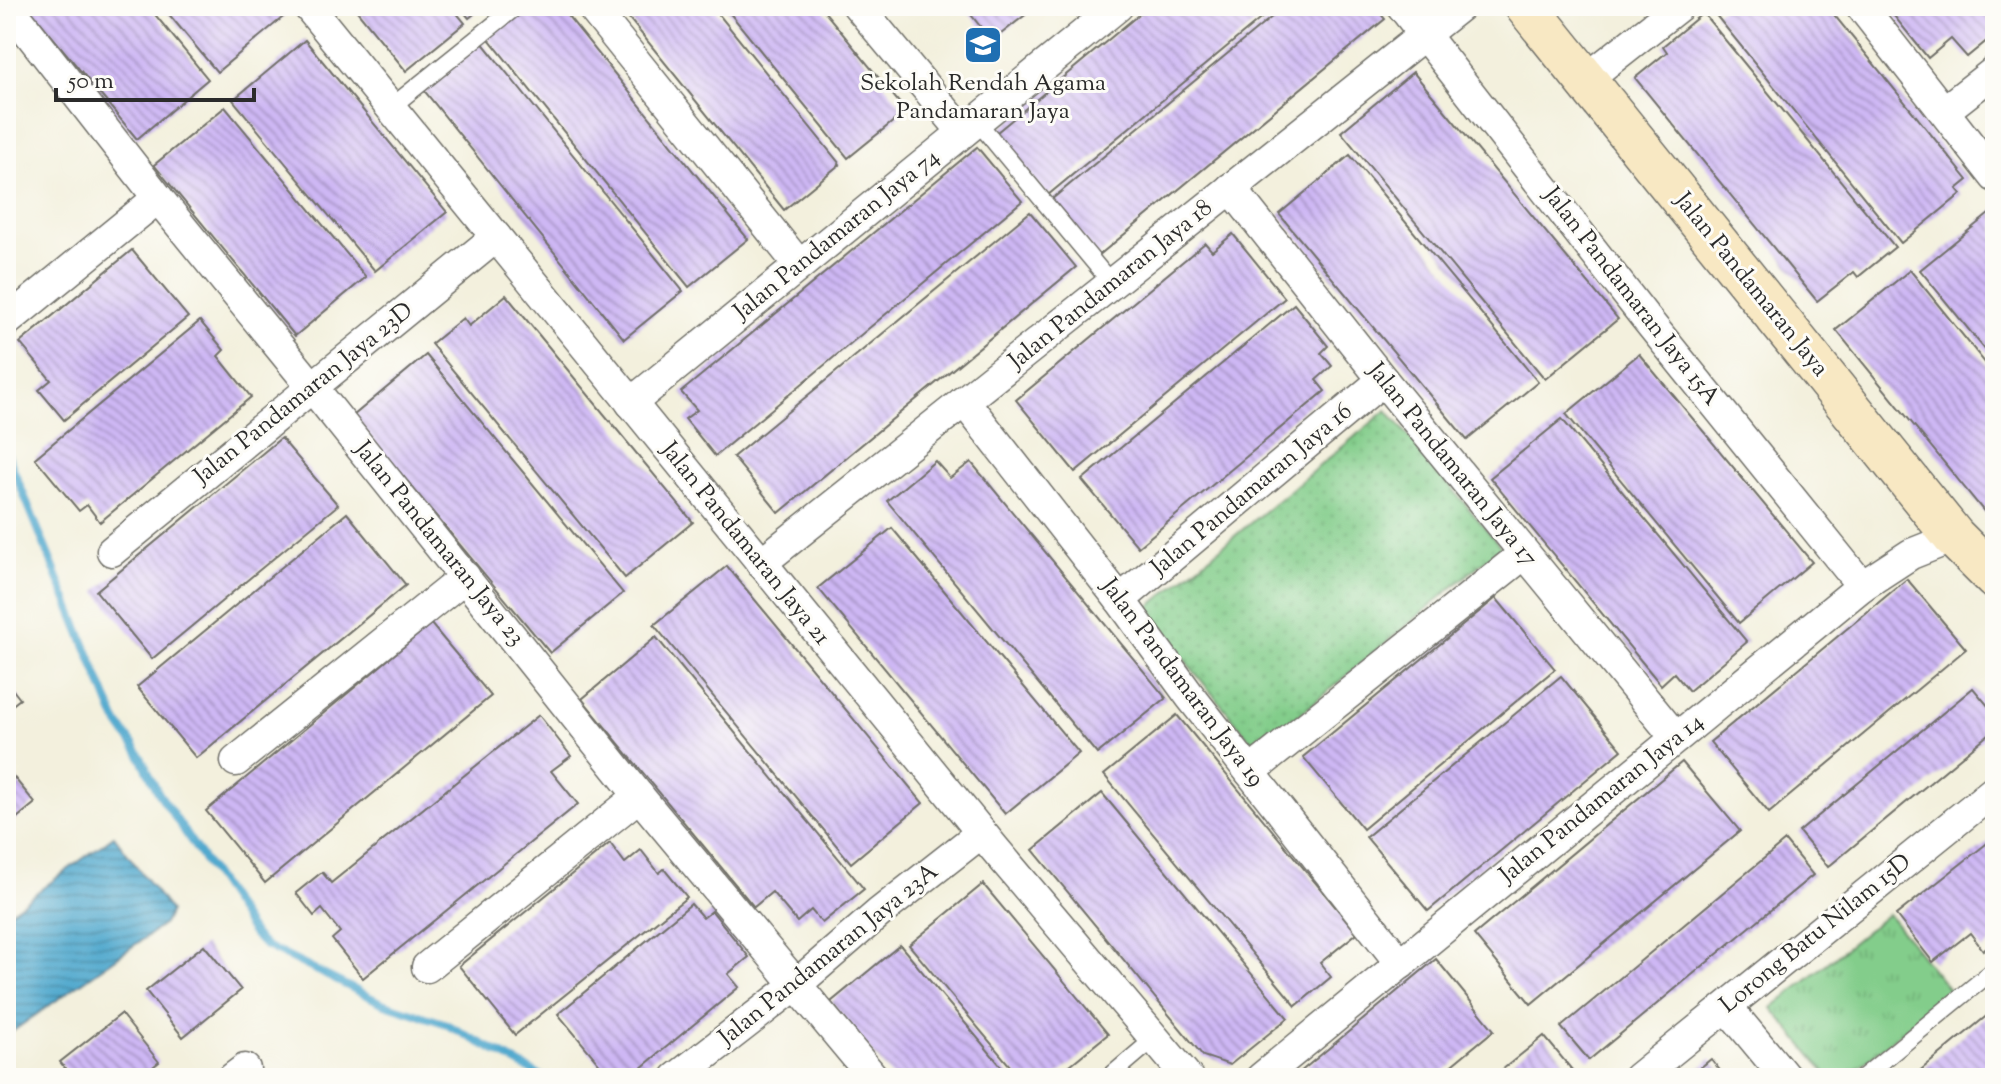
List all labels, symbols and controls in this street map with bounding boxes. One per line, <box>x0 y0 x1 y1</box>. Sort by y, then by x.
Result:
school or university icon: Sekolah Rendah Agama Pandamaran Jaya <box>962 24 1004 66</box>
scale bar <box>56 52 254 102</box>
text: 50 m <box>66 65 114 99</box>
place label: Sekolah Rendah Agama Pandamaran Jaya <box>860 67 1106 129</box>
street label: Jalan Pandamaran Jaya 74 <box>725 141 947 330</box>
street label: Jalan Pandamaran Jaya 15A <box>1533 179 1728 414</box>
street label: Jalan Pandamaran Jaya <box>1665 184 1836 385</box>
street label: Jalan Pandamaran Jaya 18 <box>1000 192 1220 379</box>
street label: Jalan Pandamaran Jaya 23D <box>185 295 421 495</box>
street label: Jalan Pandamaran Jaya 17 <box>1358 354 1545 574</box>
street label: Jalan Pandamaran Jaya 16 <box>1142 395 1360 586</box>
street label: Jalan Pandamaran Jaya 23 <box>344 433 532 654</box>
street label: Jalan Pandamaran Jaya 21 <box>651 433 838 653</box>
street label: Jalan Pandamaran Jaya 19 <box>1091 570 1272 794</box>
street label: Jalan Pandamaran Jaya 14 <box>1491 706 1711 893</box>
street label: Lorong Batu Nilam 15D <box>1713 846 1919 1022</box>
street label: Jalan Pandamaran Jaya 23A <box>710 855 947 1056</box>

